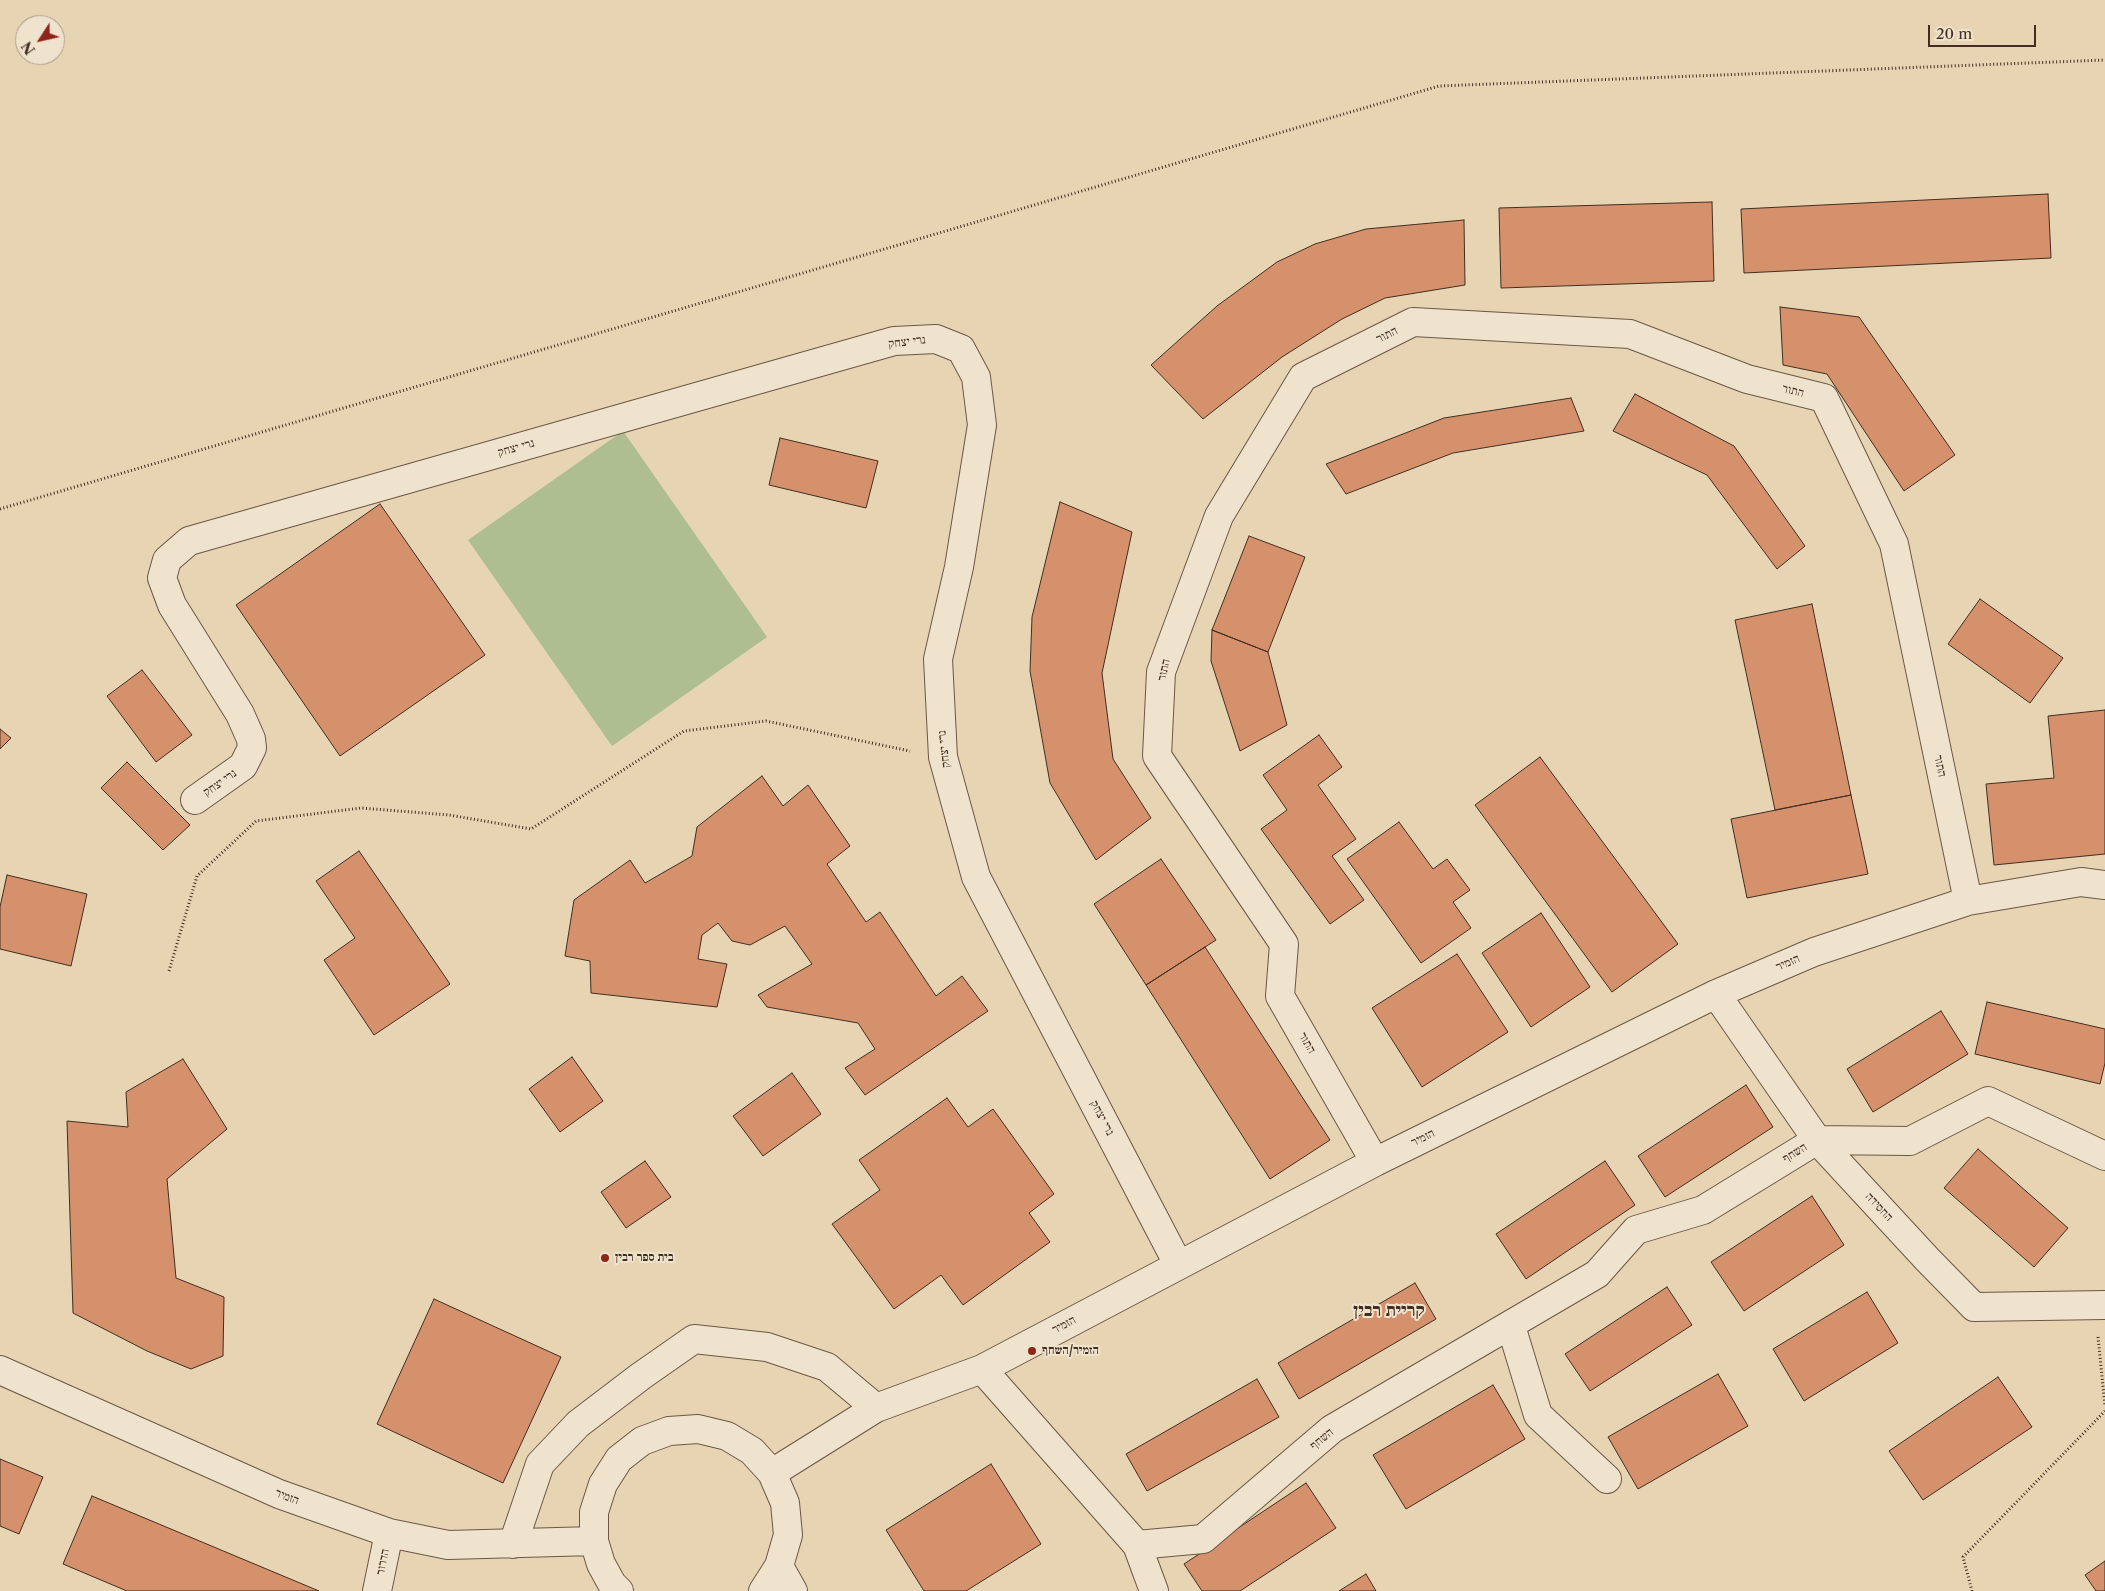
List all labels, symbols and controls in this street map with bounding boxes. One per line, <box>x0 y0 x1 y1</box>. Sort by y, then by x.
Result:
north arrow <box>15 15 65 65</box>
scale bar <box>1930 15 2038 47</box>
text: 20 m <box>1936 24 1972 43</box>
text: N <box>18 38 39 58</box>
street label: התור <box>1374 324 1400 346</box>
street label: נרי יצחק <box>887 333 927 351</box>
street label: התור <box>1780 381 1806 401</box>
street label: נרי יצחק <box>496 436 536 460</box>
street label: התור <box>1154 658 1174 682</box>
street label: נרי יצחק <box>935 729 953 769</box>
street label: התור <box>1931 754 1949 778</box>
street label: נרי יצחק <box>200 766 240 800</box>
street label: הזמיר <box>1774 952 1802 974</box>
street label: התור <box>1295 1030 1319 1056</box>
street label: נרי יצחק <box>1087 1098 1117 1138</box>
street label: הזמיר <box>1409 1126 1437 1150</box>
street label: השחף <box>1780 1140 1810 1166</box>
street label: החסידה <box>1862 1190 1896 1224</box>
place label: בית ספר רבין <box>615 1251 674 1265</box>
marker: בית ספר רבין <box>599 1252 611 1264</box>
district label: קריית רבין <box>1353 1300 1425 1322</box>
street label: הזמיר <box>1050 1313 1078 1337</box>
place label: הזמיר/השחף <box>1042 1344 1099 1358</box>
marker: הזמיר/השחף <box>1026 1345 1038 1357</box>
street label: השחף <box>1307 1425 1337 1453</box>
street label: הזמיר <box>273 1486 301 1508</box>
street label: הדרור <box>373 1548 393 1576</box>

